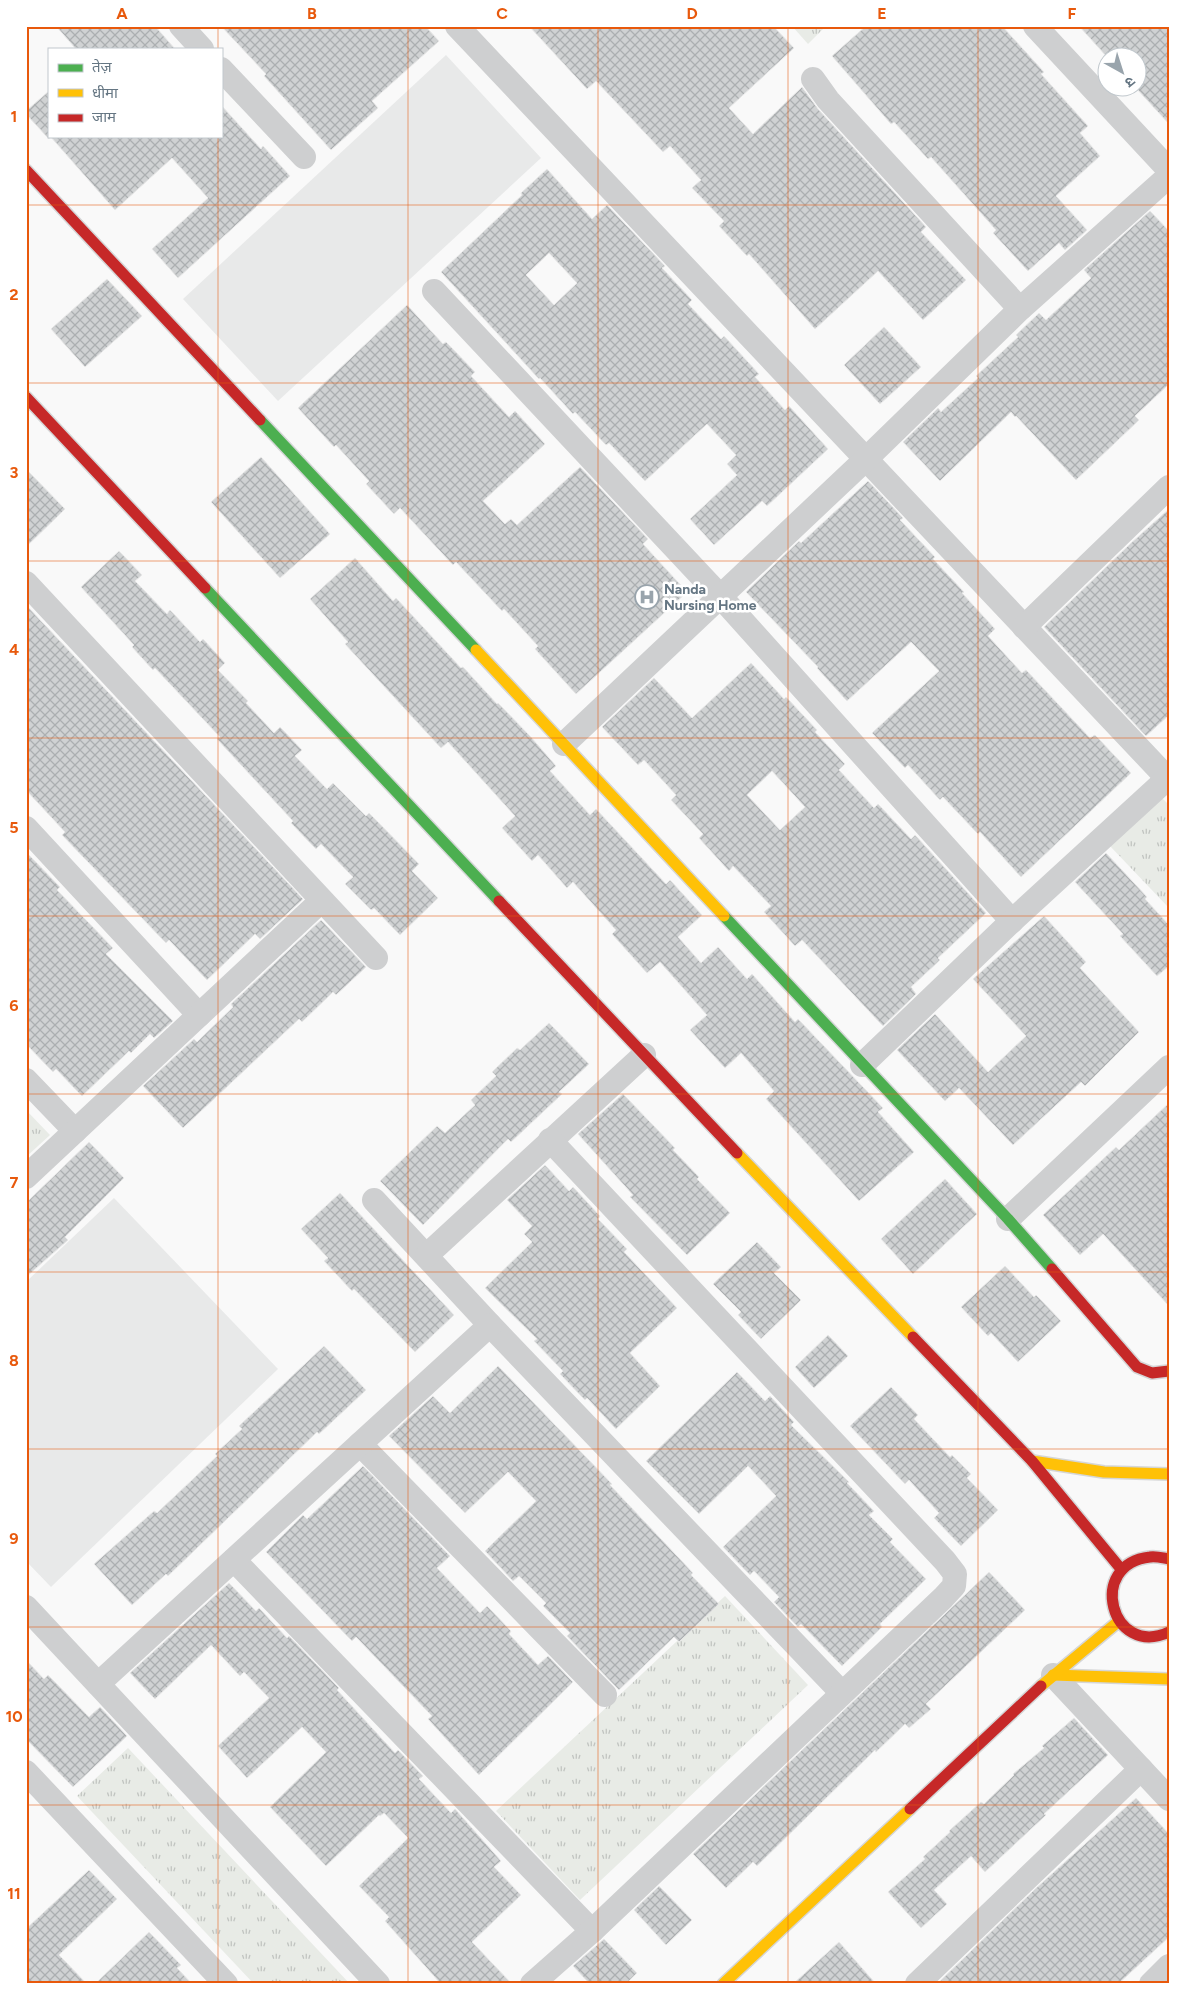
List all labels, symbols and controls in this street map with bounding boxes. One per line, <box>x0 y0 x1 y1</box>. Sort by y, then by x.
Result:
text: A <box>116 4 128 23</box>
text: B <box>307 4 317 23</box>
text: C <box>496 4 508 23</box>
text: D <box>686 4 698 23</box>
text: E <box>877 4 887 23</box>
text: F <box>1068 4 1077 23</box>
legend <box>48 48 222 138</box>
north arrow <box>1098 48 1148 98</box>
text: तेज़ <box>92 58 113 76</box>
text: उ <box>1121 73 1138 91</box>
text: धीमा <box>92 84 119 102</box>
text: 1 <box>11 107 17 126</box>
text: जाम <box>92 108 117 126</box>
text: 2 <box>9 285 19 304</box>
text: 3 <box>10 463 19 482</box>
place label: Nanda Nursing Home <box>664 581 757 614</box>
hospital icon: Nanda Nursing Home <box>634 584 660 610</box>
text: 4 <box>9 640 19 659</box>
text: 5 <box>9 818 19 837</box>
text: 6 <box>9 996 19 1015</box>
text: 7 <box>10 1173 19 1192</box>
text: 8 <box>9 1351 19 1370</box>
text: 9 <box>9 1529 19 1548</box>
text: 10 <box>5 1707 23 1726</box>
text: 11 <box>7 1884 21 1903</box>

